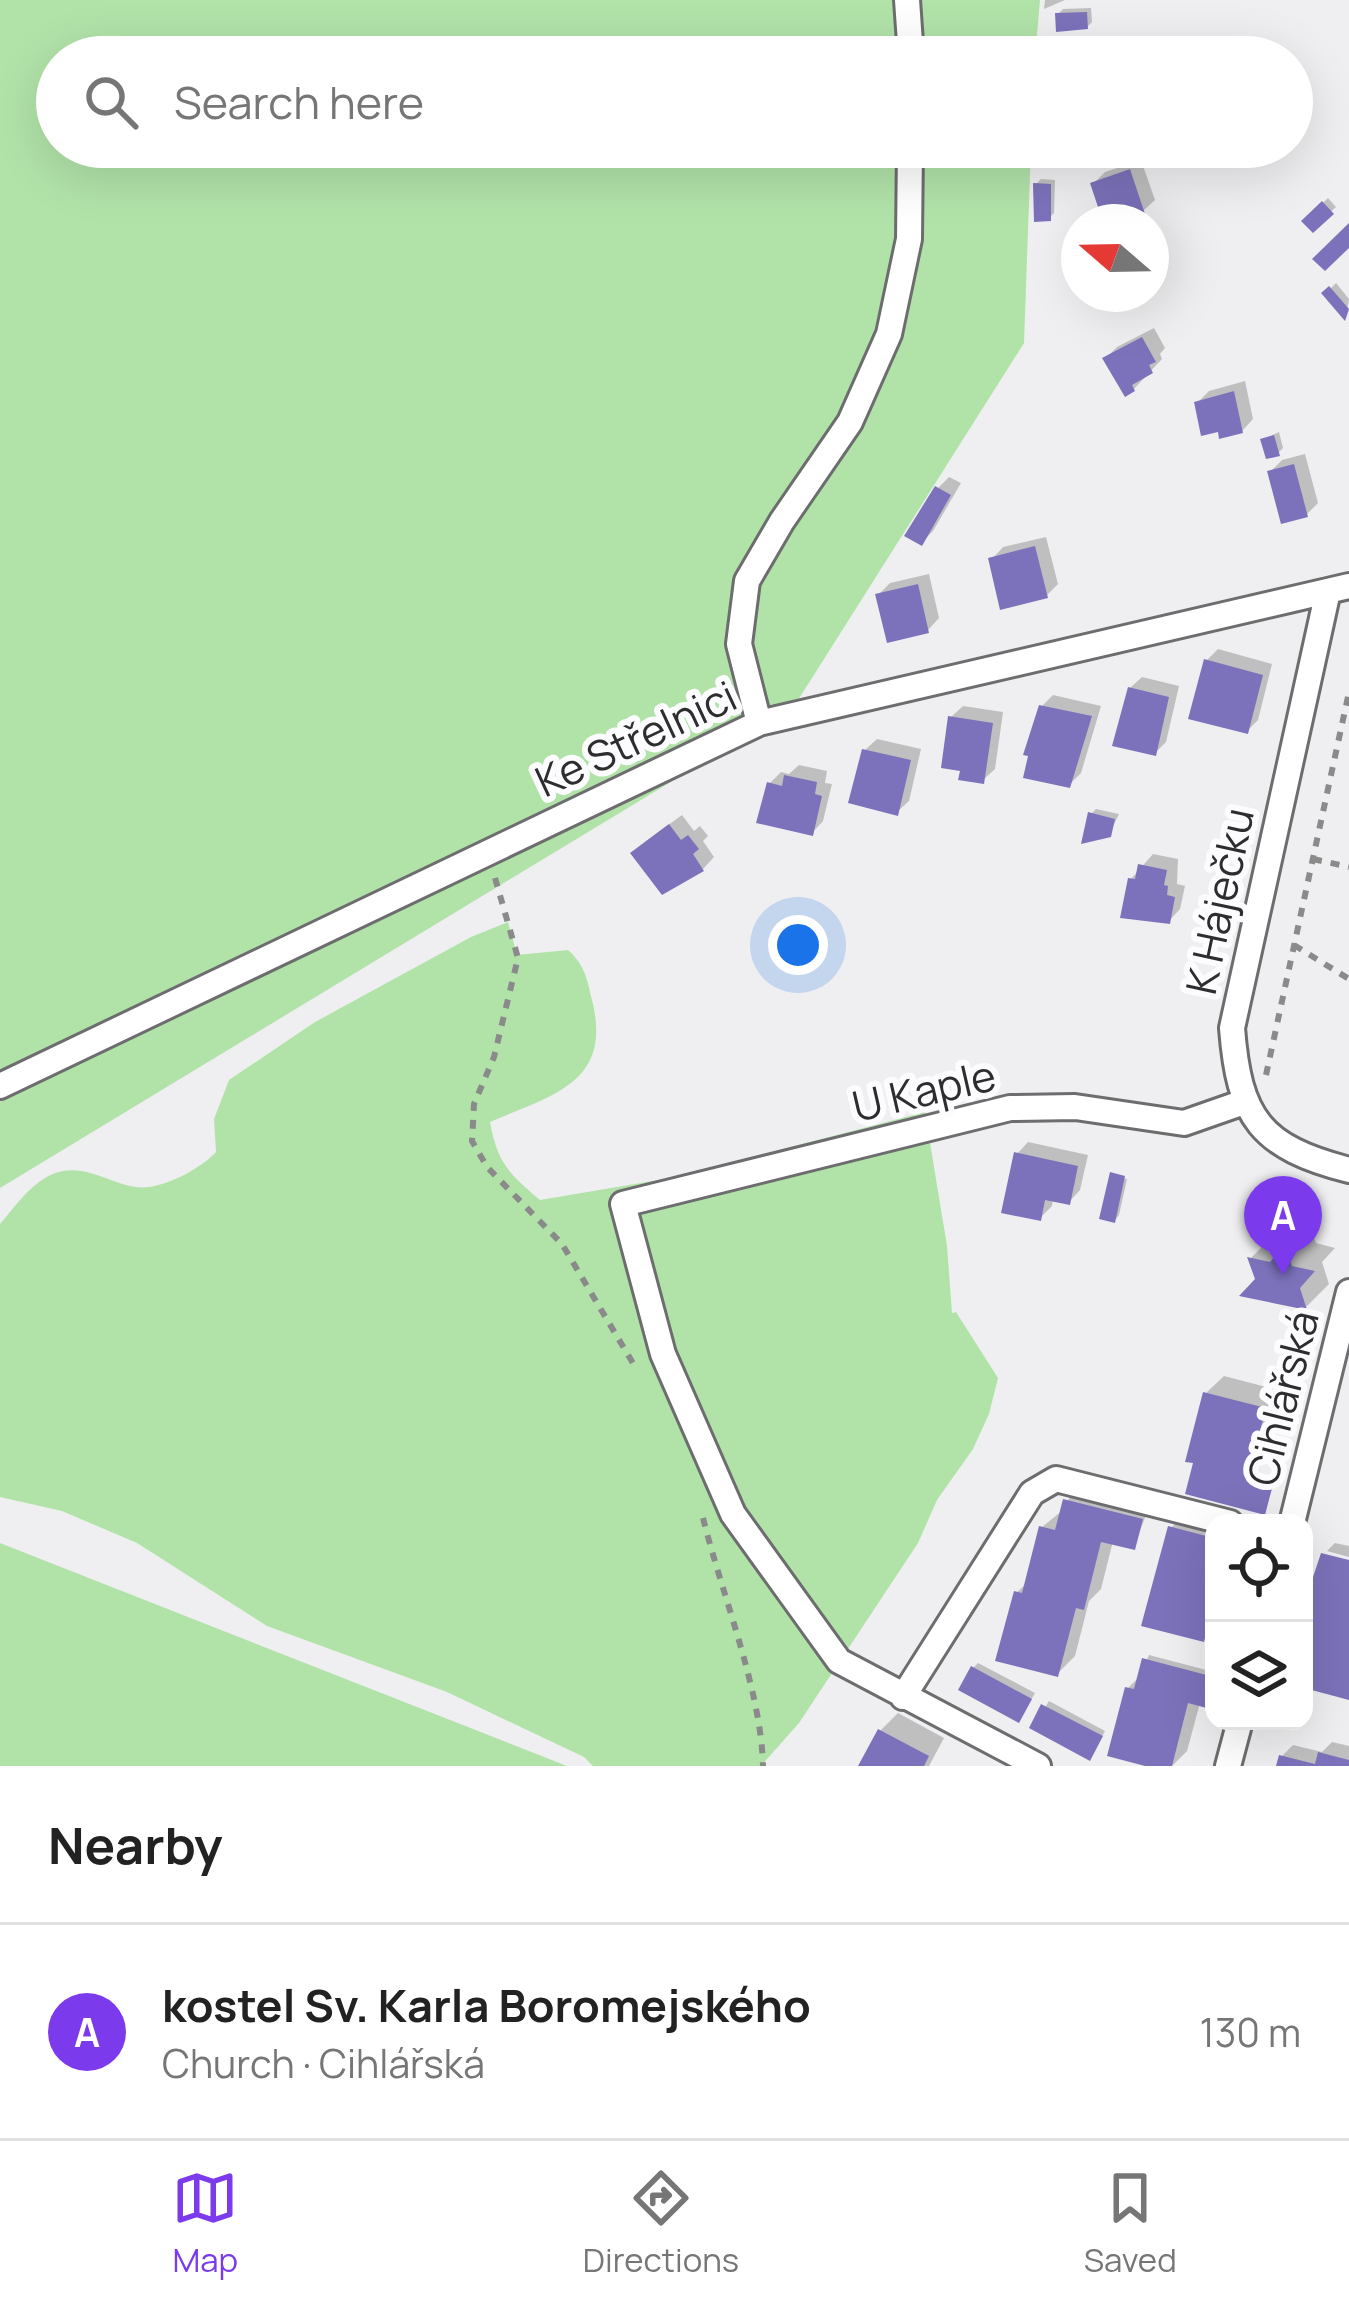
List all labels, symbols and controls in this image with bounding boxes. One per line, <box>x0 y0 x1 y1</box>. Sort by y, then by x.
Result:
search box <box>36 36 1313 168</box>
icon: search <box>78 69 144 135</box>
text: Search here <box>174 71 424 133</box>
north arrow <box>1061 204 1169 312</box>
street label: Ke Střelnici <box>526 666 745 810</box>
street label: K Háječku <box>1171 802 1267 999</box>
your location <box>768 915 828 975</box>
street label: U Kaple <box>846 1045 1001 1135</box>
pin: A <box>1244 1176 1322 1275</box>
street label: Cihlářská <box>1232 1304 1332 1491</box>
map controls <box>1205 1514 1313 1730</box>
button: locate <box>1205 1514 1313 1622</box>
button: layers <box>1205 1622 1313 1730</box>
text: Nearby <box>48 1810 223 1879</box>
text: kostel Sv. Karla Boromejského <box>162 1974 811 2036</box>
text: A <box>74 2005 100 2059</box>
text: 130 m <box>1200 2005 1301 2059</box>
text: Church · Cihlářská <box>162 2036 485 2090</box>
tab: Map <box>172 2165 238 2282</box>
tab: Directions <box>583 2165 739 2282</box>
tab: Saved <box>1084 2165 1177 2282</box>

